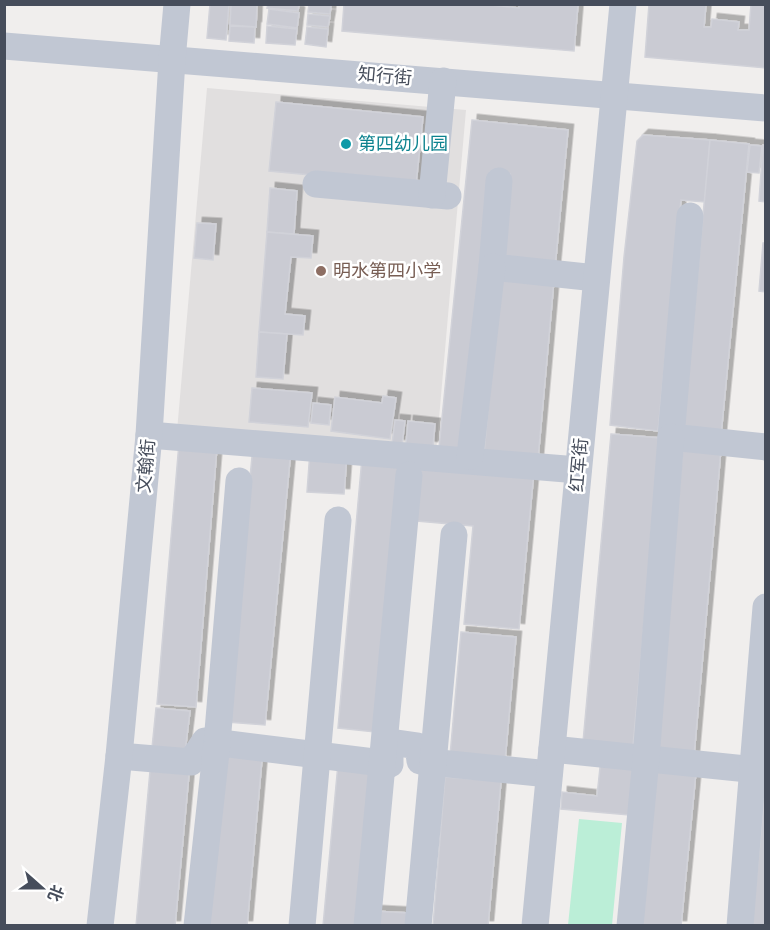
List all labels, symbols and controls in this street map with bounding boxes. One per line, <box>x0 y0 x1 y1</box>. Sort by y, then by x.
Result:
street label: 知行街 <box>357 63 413 89</box>
place label: 第四幼儿园 <box>358 133 448 155</box>
marker: 第四幼儿园 <box>339 137 353 151</box>
place label: 明水第四小学 <box>333 260 441 282</box>
marker: 明水第四小学 <box>314 264 328 278</box>
street label: 红军街 <box>566 437 592 493</box>
street label: 文翰街 <box>133 438 159 494</box>
north arrow <box>12 858 72 918</box>
text: 北 <box>44 882 67 904</box>

